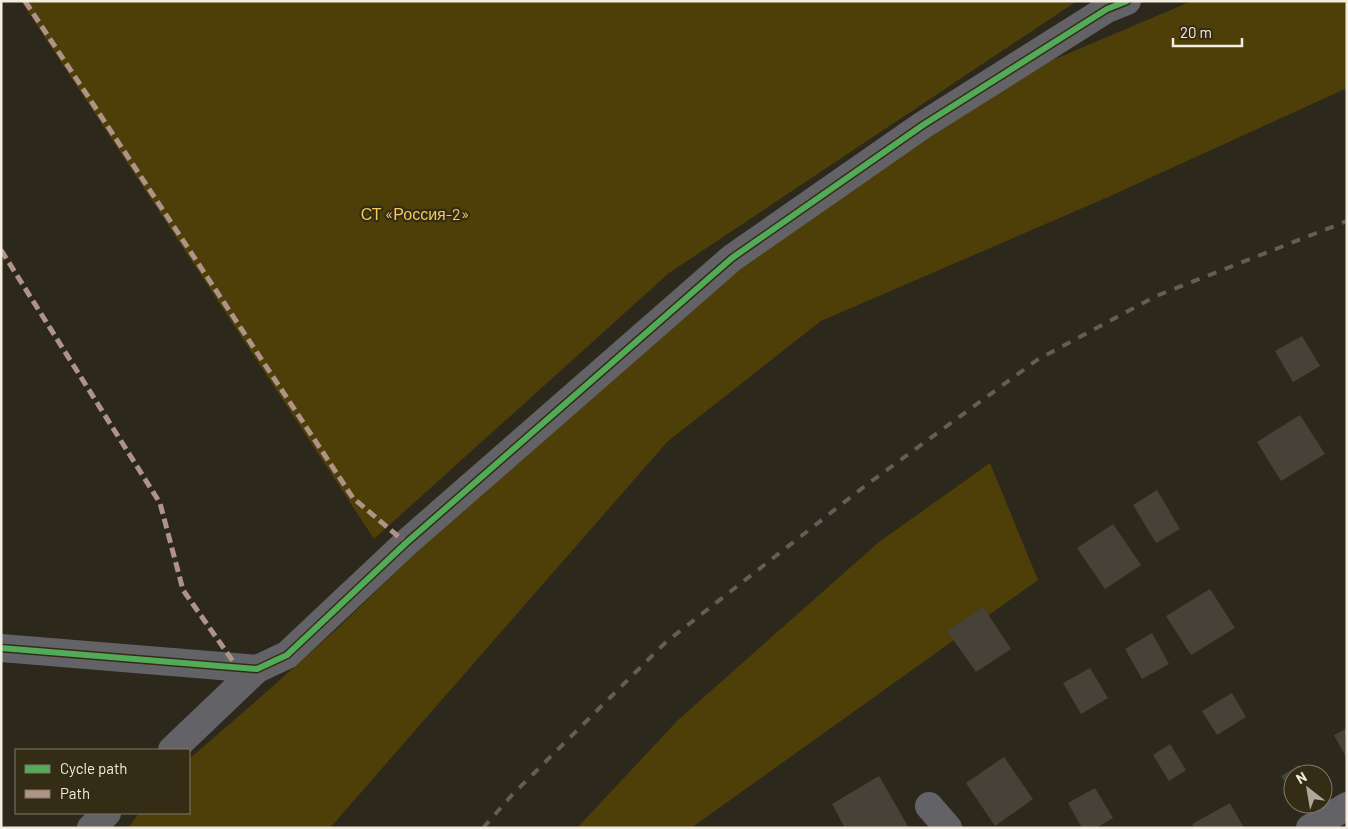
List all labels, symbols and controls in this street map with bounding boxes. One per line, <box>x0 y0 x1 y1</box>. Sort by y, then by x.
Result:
scale bar <box>1173 15 1242 47</box>
text: 20 m <box>1180 23 1212 41</box>
park label: СТ «Россия-2» <box>361 204 469 223</box>
legend <box>15 749 190 814</box>
text: Cycle path <box>60 759 127 777</box>
north arrow <box>1283 764 1333 814</box>
text: N <box>1293 768 1309 787</box>
text: Path <box>60 784 90 802</box>

